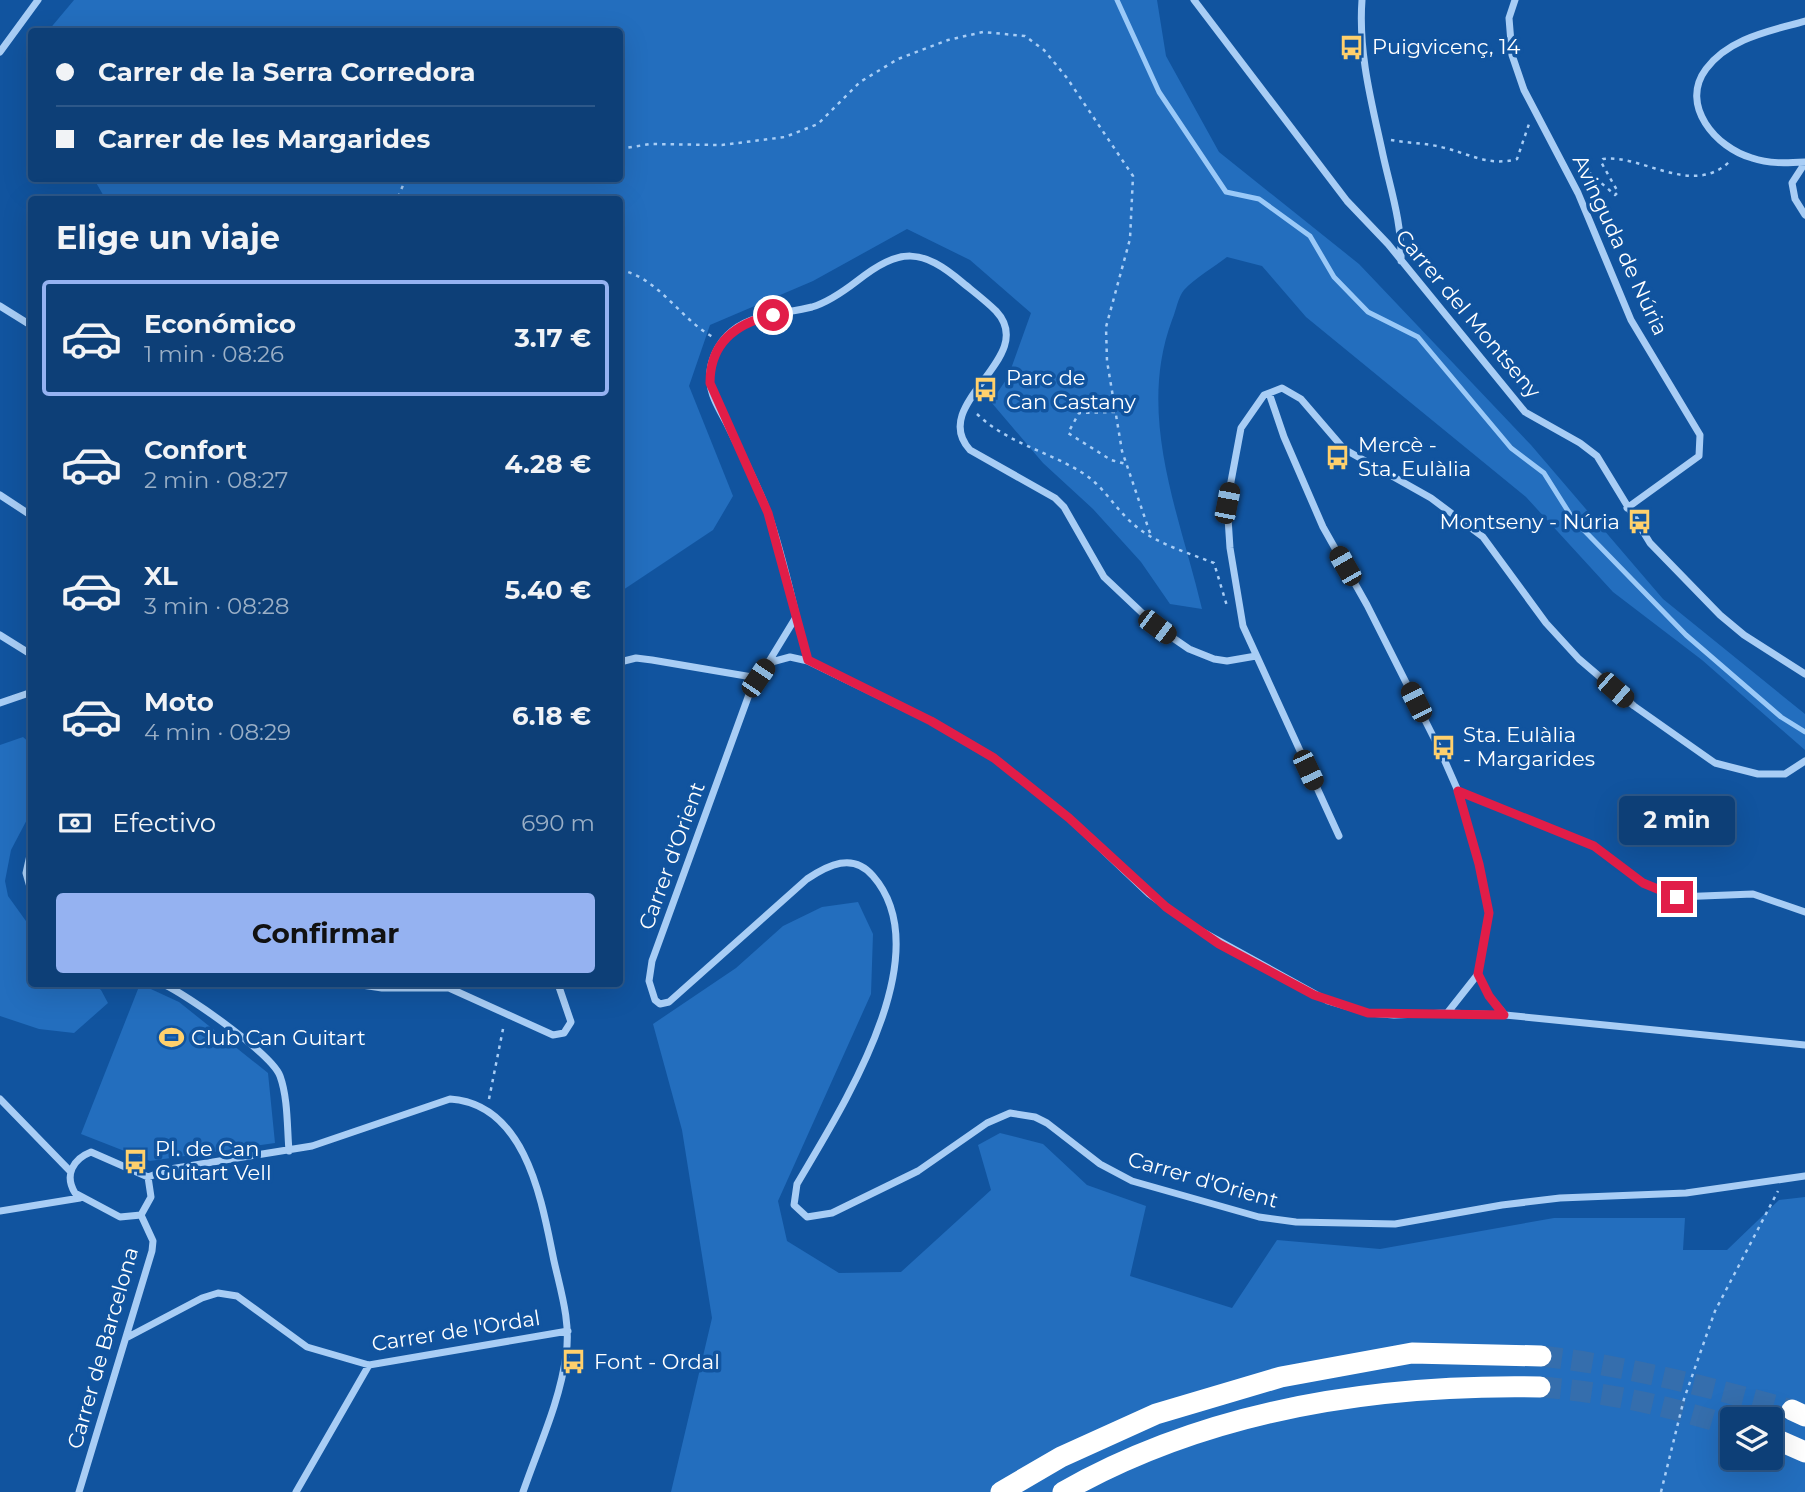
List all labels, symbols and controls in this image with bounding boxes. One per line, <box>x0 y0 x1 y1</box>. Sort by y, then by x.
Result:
bus stop icon: Puigvicenç, 14 <box>1338 33 1366 61</box>
place label: Puigvicenç, 14 <box>1372 34 1521 59</box>
text: Carrer de la Serra Corredora <box>98 56 476 88</box>
text: Carrer de les Margarides <box>98 123 430 155</box>
street label: Avinguda de Núria <box>1568 151 1673 339</box>
text: Elige un viaje <box>56 218 280 257</box>
street label: Carrer del Montseny <box>1391 224 1547 403</box>
route start <box>757 299 789 331</box>
icon: car <box>60 307 123 370</box>
text: Económico <box>144 308 296 340</box>
text: 3.17 € <box>514 322 591 354</box>
text: 1 min · 08:26 <box>144 340 284 368</box>
place label: Parc de Can Castany <box>1006 365 1136 414</box>
bus stop icon: Parc de Can Castany <box>972 376 1000 404</box>
place label: Mercè - Sta. Eulàlia <box>1358 432 1471 481</box>
icon: car <box>60 433 123 496</box>
text: Confort <box>144 434 247 466</box>
bus stop icon: Mercè - Sta. Eulàlia <box>1324 443 1352 471</box>
text: 4.28 € <box>505 448 591 480</box>
text: 2 min · 08:27 <box>144 466 288 494</box>
car <box>1213 480 1242 526</box>
bus stop icon: Montseny - Núria <box>1626 508 1654 536</box>
place label: Montseny - Núria <box>1439 509 1620 534</box>
car <box>1326 543 1365 589</box>
icon: car <box>60 559 123 622</box>
text: XL <box>144 560 178 592</box>
text: 5.40 € <box>505 574 591 606</box>
text: 3 min · 08:28 <box>144 592 290 620</box>
car <box>1134 606 1181 648</box>
car <box>738 655 779 701</box>
car <box>1593 668 1638 712</box>
car <box>1398 679 1435 725</box>
icon: car <box>60 685 123 748</box>
text: Moto <box>144 686 214 718</box>
text: 6.18 € <box>512 700 591 732</box>
text: 4 min · 08:29 <box>144 718 291 746</box>
place label: Sta. Eulàlia - Margarides <box>1463 722 1595 771</box>
bus stop icon: Sta. Eulàlia - Margarides <box>1429 733 1457 761</box>
car <box>1290 747 1327 793</box>
street label: Carrer d'Orient <box>633 779 710 933</box>
callout: 2 min <box>1619 796 1735 844</box>
icon: cash <box>56 804 94 842</box>
text: 2 min <box>1643 806 1711 834</box>
text: Efectivo <box>112 807 216 839</box>
text: 690 m <box>521 809 595 837</box>
route end <box>1661 881 1693 913</box>
button: Confirmar <box>56 893 595 973</box>
sports icon: Club Can Guitart <box>157 1024 185 1052</box>
place label: Club Can Guitart <box>191 1025 366 1050</box>
place label: Pl. de Can Guitart Vell <box>155 1136 272 1185</box>
street label: Carrer d'Orient <box>1125 1146 1281 1213</box>
bus stop icon: Pl. de Can Guitart Vell <box>121 1147 149 1175</box>
street label: Carrer de Barcelona <box>62 1244 143 1452</box>
street label: Carrer de l'Ordal <box>370 1305 542 1356</box>
bus stop icon: Font - Ordal <box>560 1348 588 1376</box>
place label: Font - Ordal <box>594 1349 720 1374</box>
map controls <box>1720 1407 1783 1470</box>
button: layers <box>1720 1407 1783 1470</box>

